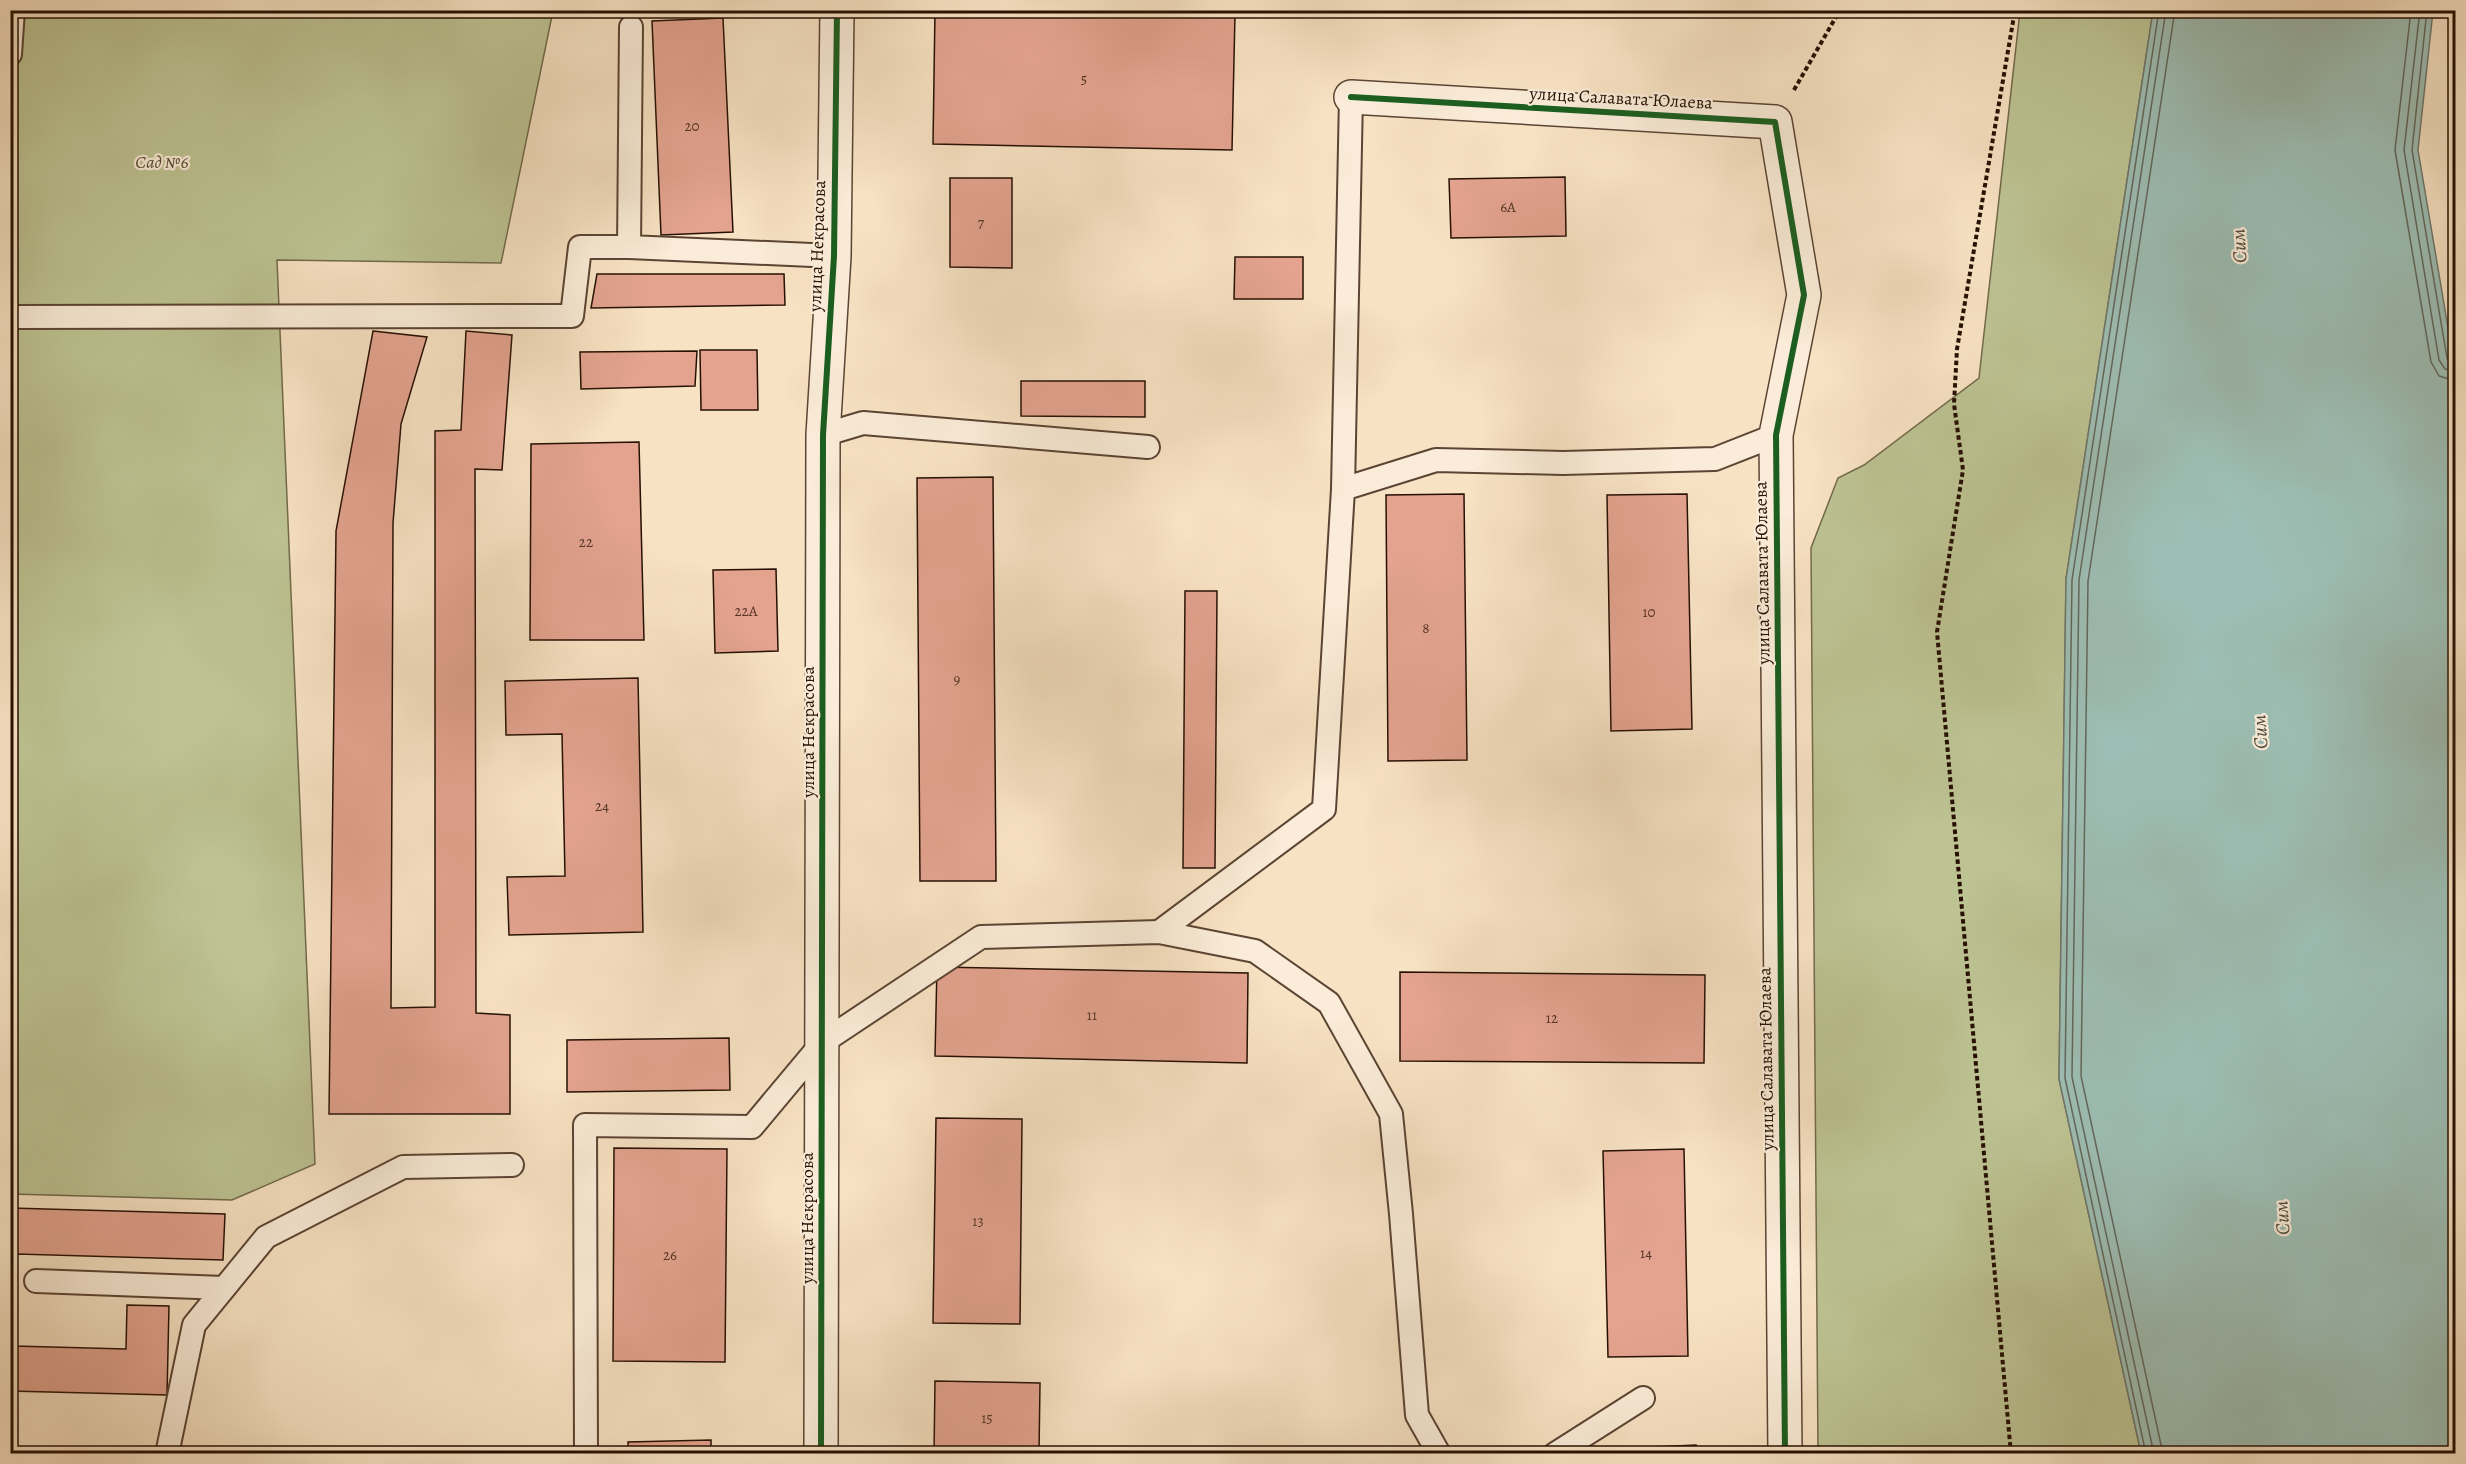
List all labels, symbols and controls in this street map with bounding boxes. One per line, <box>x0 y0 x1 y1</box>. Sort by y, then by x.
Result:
house number: 5 <box>1081 69 1087 89</box>
street label: улица Салавата Юлаева <box>1528 81 1714 115</box>
house number: 20 <box>684 116 700 136</box>
park label: Сад №6 <box>135 150 189 174</box>
street label: улица Некрасова <box>803 179 831 313</box>
house number: 6А <box>1500 197 1516 217</box>
house number: 7 <box>978 213 985 233</box>
water label: Сим <box>2225 228 2253 264</box>
street label: улица Салавата Юлаева <box>1748 480 1776 666</box>
house number: 22 <box>579 532 593 552</box>
house number: 22А <box>734 601 758 621</box>
house number: 10 <box>1642 602 1656 622</box>
house number: 8 <box>1422 618 1430 638</box>
street label: улица Некрасова <box>796 666 820 799</box>
house number: 9 <box>954 669 961 689</box>
water label: Сим <box>2246 714 2274 750</box>
house number: 24 <box>595 796 609 816</box>
street label: улица Салавата Юлаева <box>1752 966 1780 1152</box>
house number: 11 <box>1087 1005 1097 1025</box>
house number: 12 <box>1546 1008 1558 1028</box>
street label: улица Некрасова <box>795 1152 819 1285</box>
water label: Сим <box>2268 1200 2296 1236</box>
house number: 13 <box>972 1211 984 1231</box>
house number: 14 <box>1640 1243 1652 1263</box>
house number: 26 <box>663 1245 677 1265</box>
house number: 15 <box>981 1408 993 1428</box>

